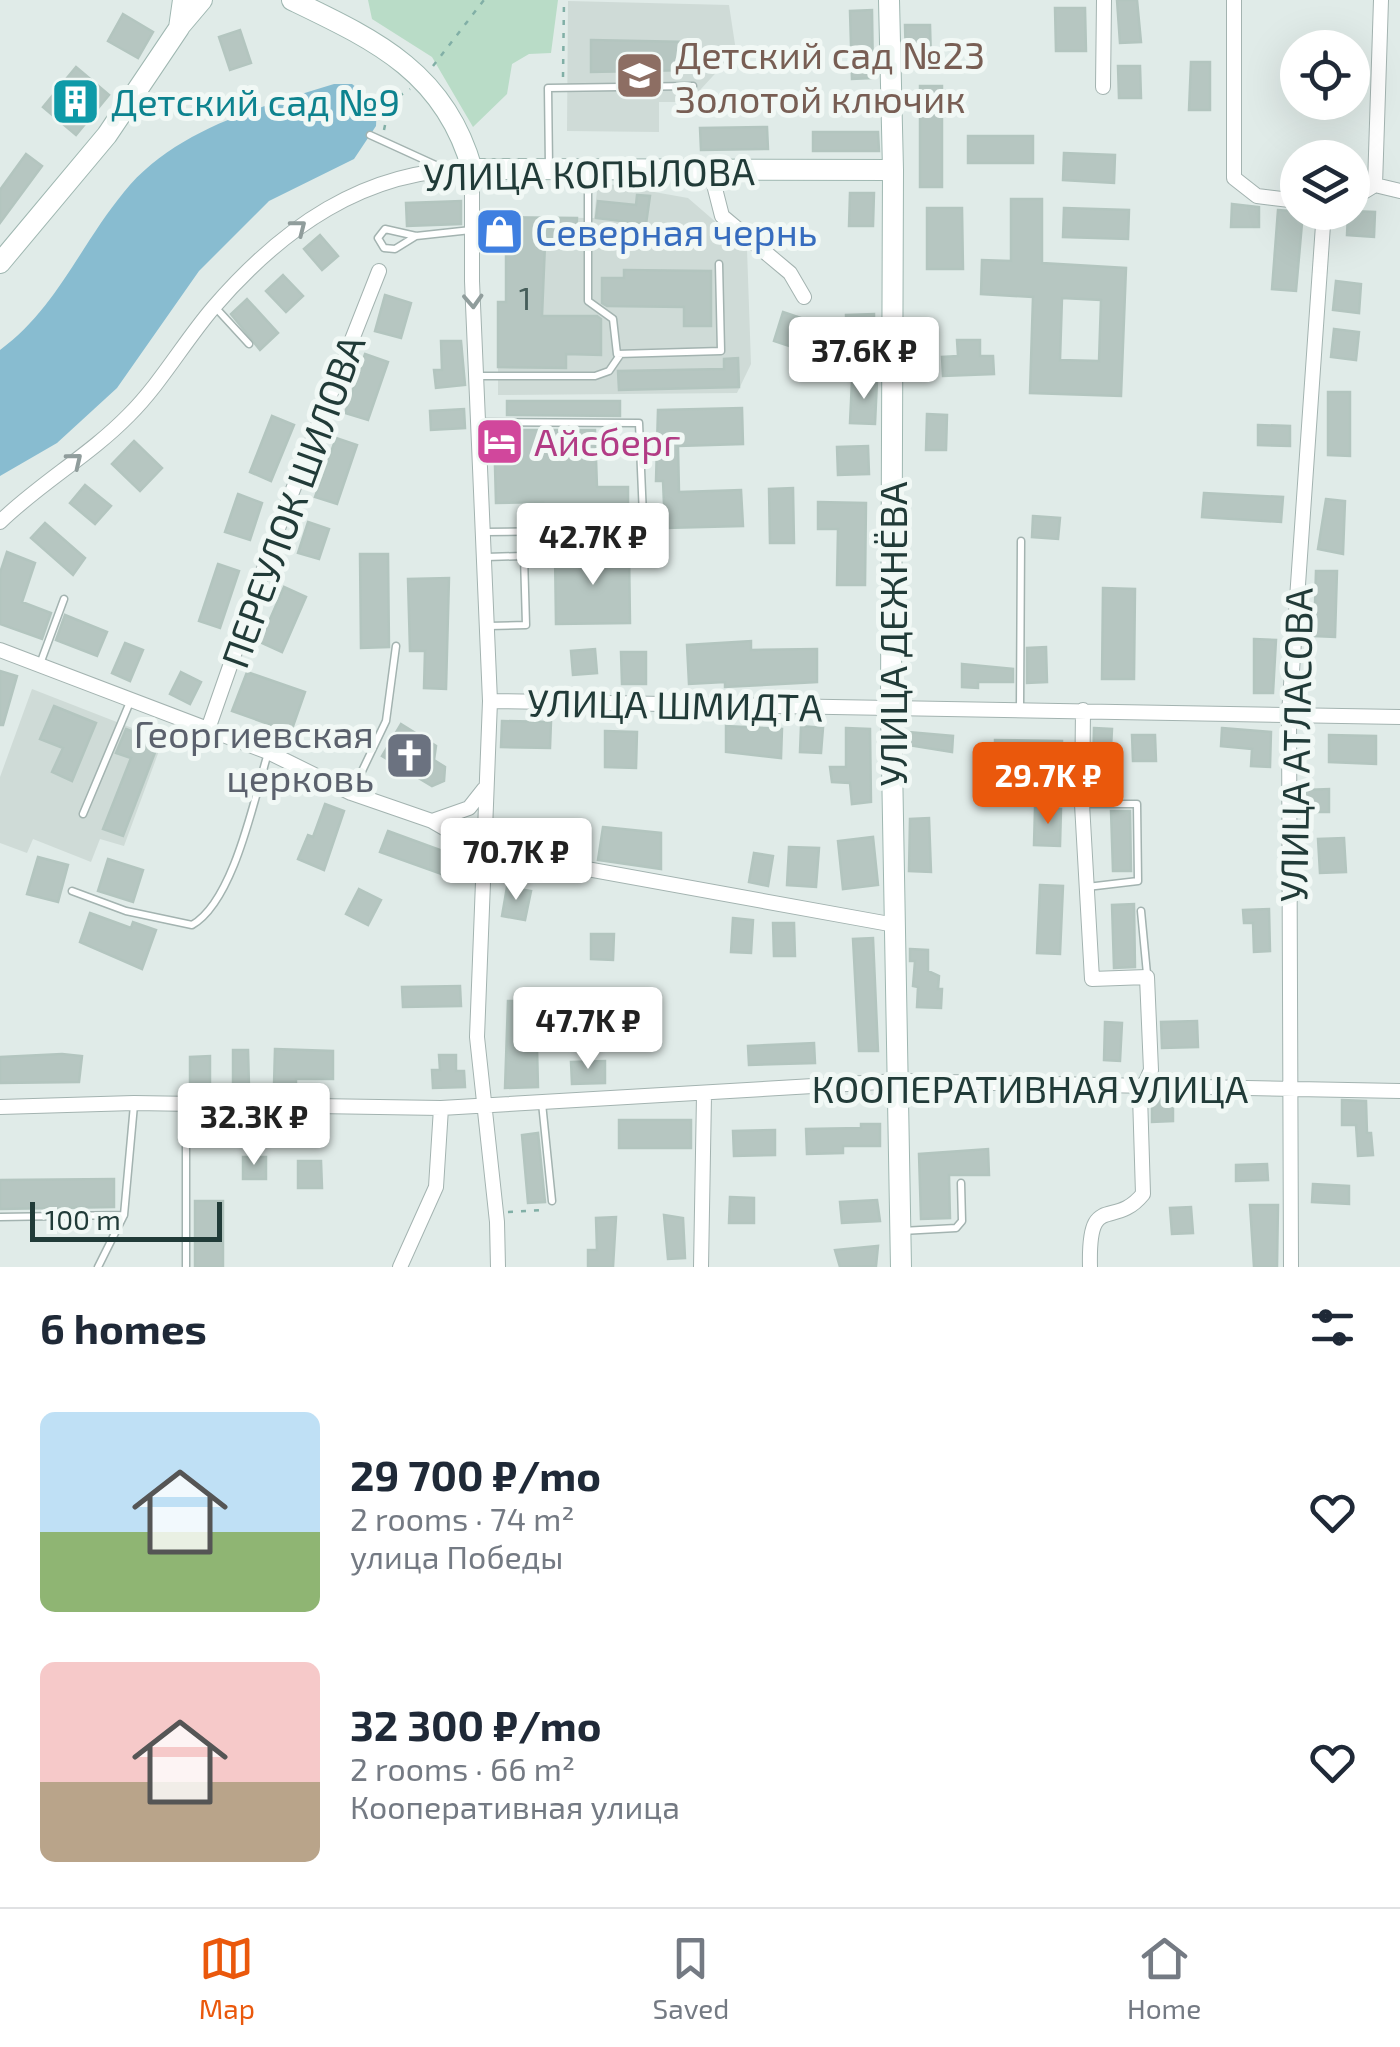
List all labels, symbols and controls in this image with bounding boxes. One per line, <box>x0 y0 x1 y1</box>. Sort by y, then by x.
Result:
map controls <box>1280 30 1370 230</box>
button: locate <box>1280 30 1370 120</box>
place label: Детский сад №23 Золотой ключик <box>675 31 985 121</box>
school or university icon: Детский сад №23 Золотой ключик <box>614 50 666 102</box>
building icon: Детский сад №9 <box>50 75 102 127</box>
place label: Детский сад №9 <box>111 78 400 124</box>
button: layers <box>1280 140 1370 230</box>
street label: УЛИЦА КОПЫЛОВА <box>423 147 756 199</box>
shop icon: Северная чернь <box>474 205 526 257</box>
place label: Северная чернь <box>535 208 817 254</box>
one-way arrow <box>288 221 306 238</box>
house number: 1 <box>519 278 531 316</box>
one-way arrow <box>462 293 483 309</box>
pin: 37.6K ₽ <box>772 317 956 402</box>
street label: ПЕРЕУЛОК ШИЛОВА <box>210 328 374 674</box>
text: 37.6K ₽ <box>811 330 917 368</box>
hotel icon: Айсберг <box>473 415 525 467</box>
place label: Айсберг <box>534 418 681 464</box>
one-way arrow <box>64 454 82 472</box>
street label: УЛИЦА ДЕЖНЁВА <box>869 481 915 787</box>
pin: 42.7K ₽ <box>501 503 685 588</box>
text: 42.7K ₽ <box>539 516 647 554</box>
street label: УЛИЦА АТЛАСОВА <box>1269 587 1321 903</box>
street label: УЛИЦА ШМИДТА <box>527 678 824 730</box>
place label: Георгиевская церковь <box>134 710 374 800</box>
church icon: Георгиевская церковь <box>383 729 435 781</box>
pin: 29.7K ₽ <box>956 742 1140 827</box>
text: 29.7K ₽ <box>995 755 1101 793</box>
pin: 70.7K ₽ <box>424 818 608 903</box>
text: 70.7K ₽ <box>463 831 569 869</box>
pin: 47.7K ₽ <box>496 987 680 1072</box>
text: 47.7K ₽ <box>535 1000 641 1038</box>
street label: КООПЕРАТИВНАЯ УЛИЦА <box>811 1065 1249 1111</box>
pin: 32.3K ₽ <box>162 1083 346 1168</box>
text: 32.3K ₽ <box>200 1096 308 1134</box>
scale bar <box>30 1197 222 1242</box>
text: 100 m <box>45 1202 121 1236</box>
icon: filters <box>1305 1300 1360 1355</box>
text: 6 homes <box>40 1302 207 1352</box>
text: 29 700 ₽/mo <box>350 1449 601 1499</box>
icon: home <box>120 1452 240 1572</box>
icon: heart <box>1305 1485 1360 1540</box>
text: 2 rooms · 74 m² <box>350 1499 574 1537</box>
text: улица Победы <box>350 1537 563 1575</box>
text: 32 300 ₽/mo <box>350 1699 602 1749</box>
icon: home <box>120 1702 240 1822</box>
icon: heart <box>1305 1735 1360 1790</box>
text: 2 rooms · 66 m² <box>350 1749 575 1787</box>
text: Кооперативная улица <box>350 1787 680 1825</box>
tab: Map <box>199 1931 255 2025</box>
tab: Saved <box>653 1931 729 2025</box>
tab: Home <box>1127 1931 1201 2025</box>

